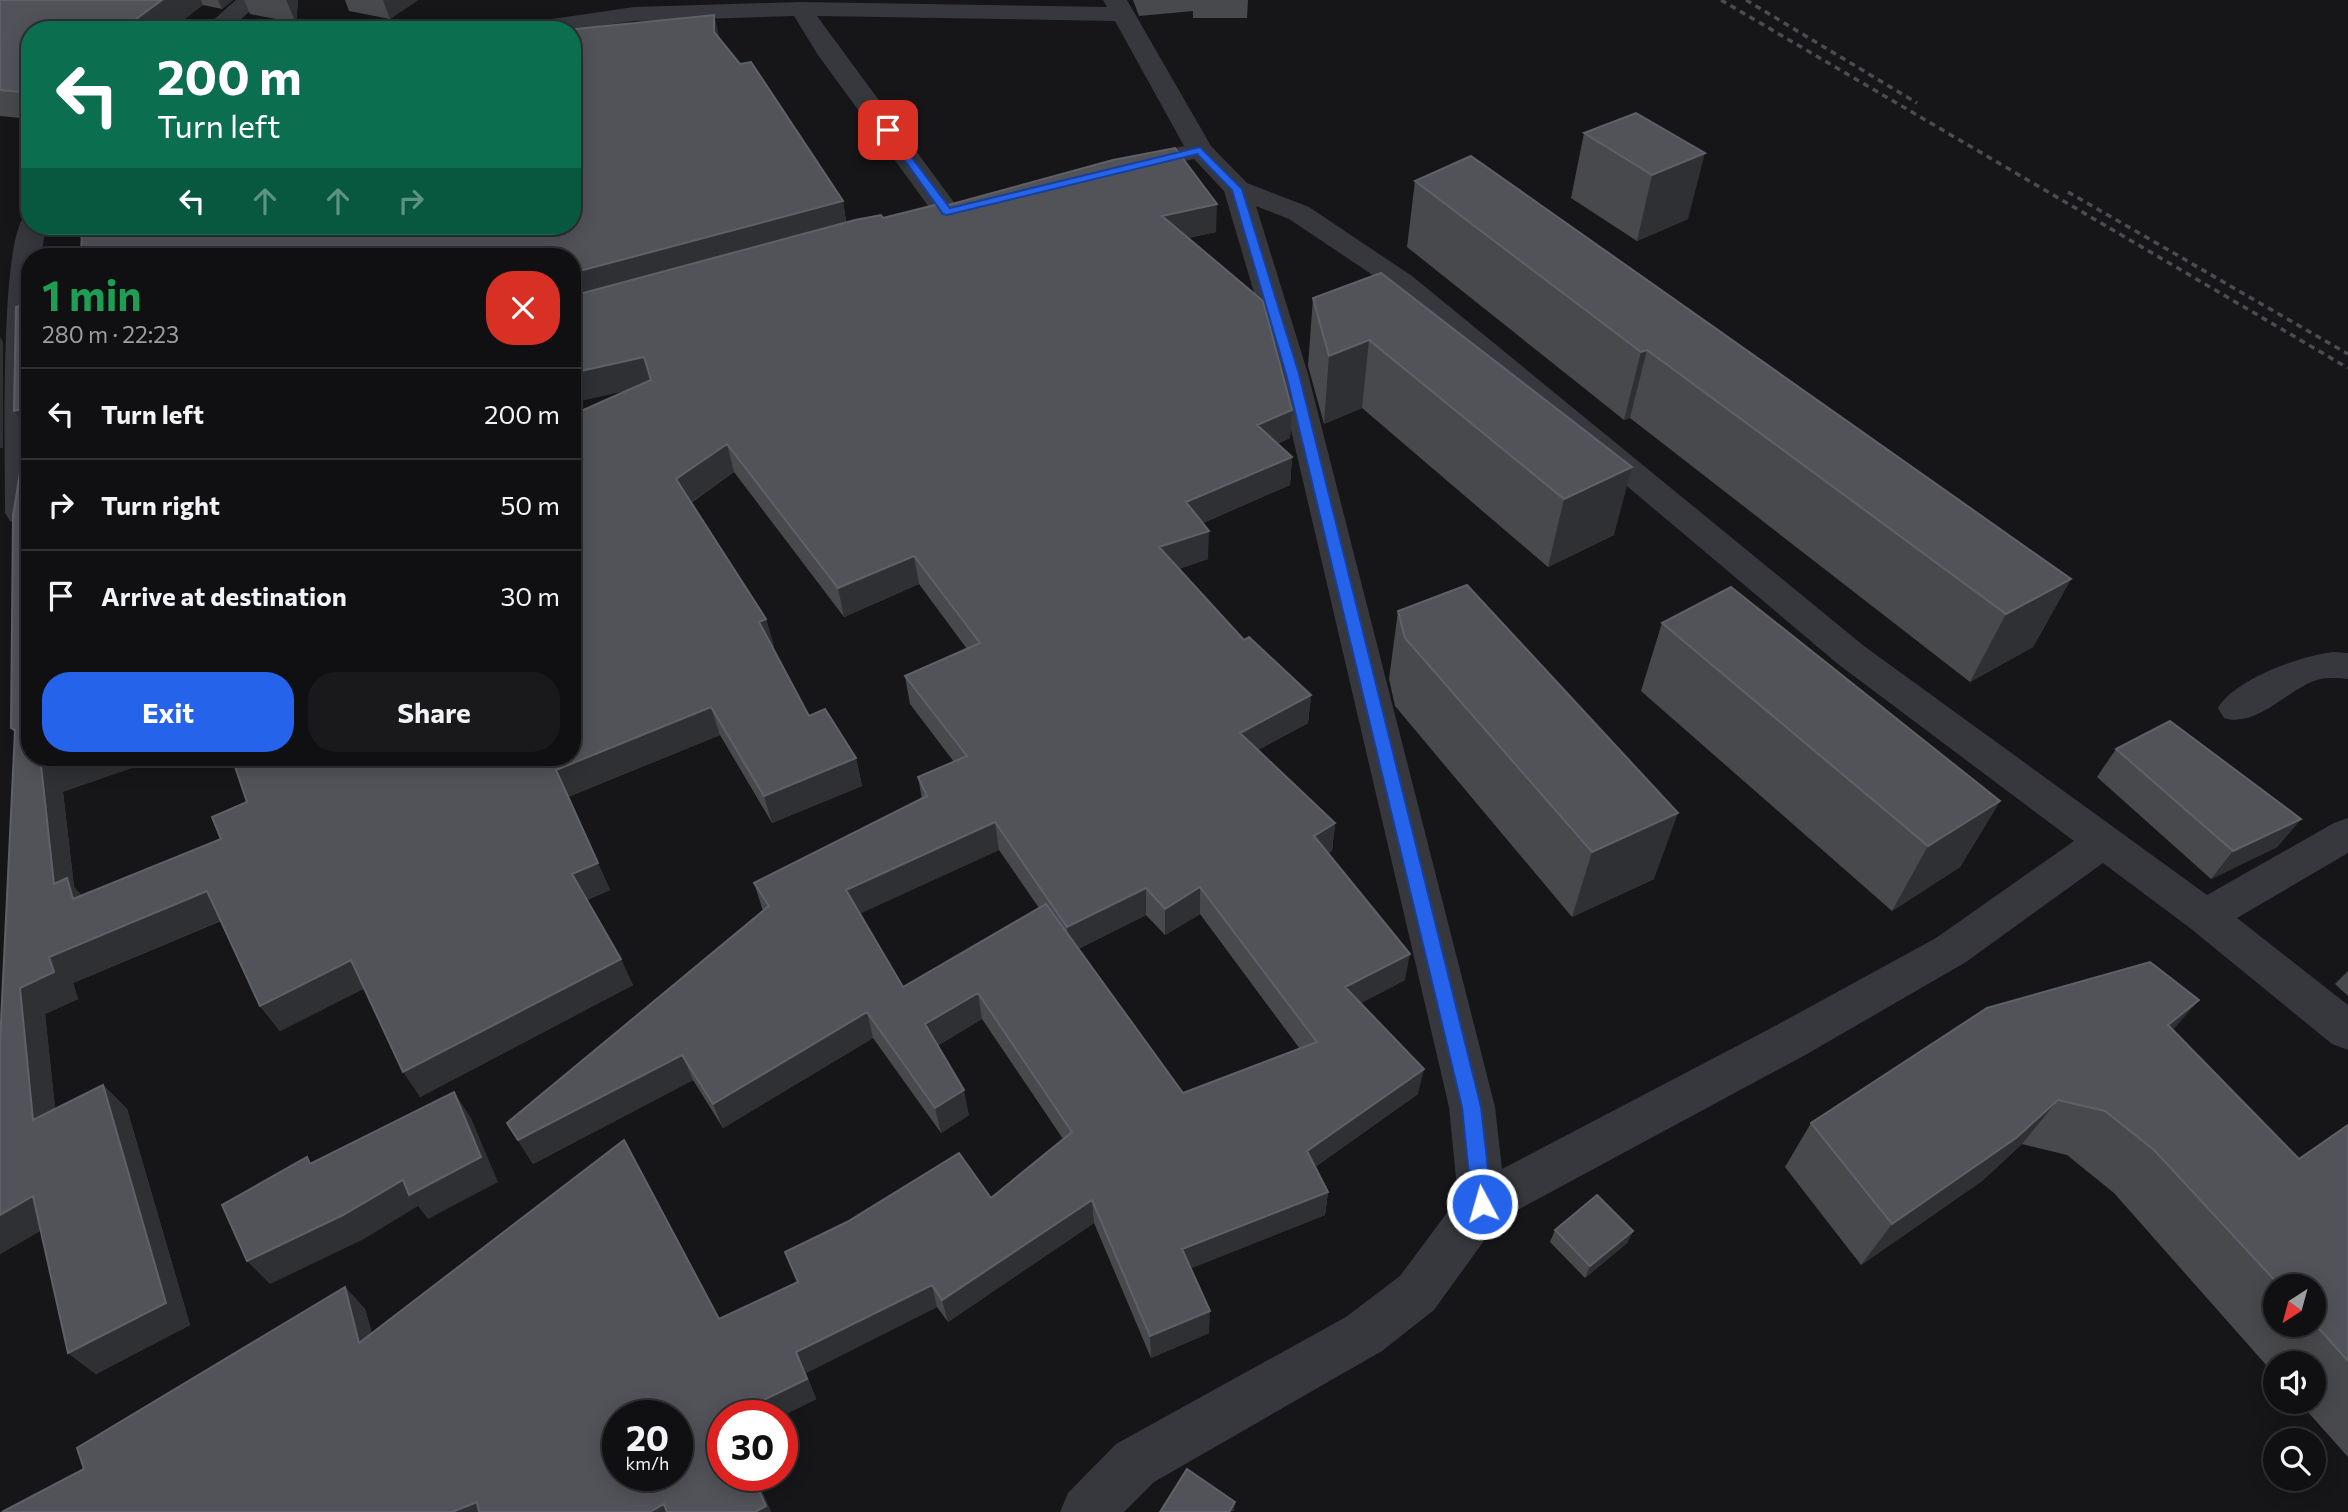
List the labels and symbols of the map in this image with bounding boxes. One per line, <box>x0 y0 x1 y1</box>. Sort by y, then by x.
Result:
pin <box>858 100 918 160</box>
position arrow <box>1445 1167 1519 1241</box>
north arrow <box>2263 1274 2326 1337</box>
speed limit sign: 30 <box>707 1400 798 1491</box>

